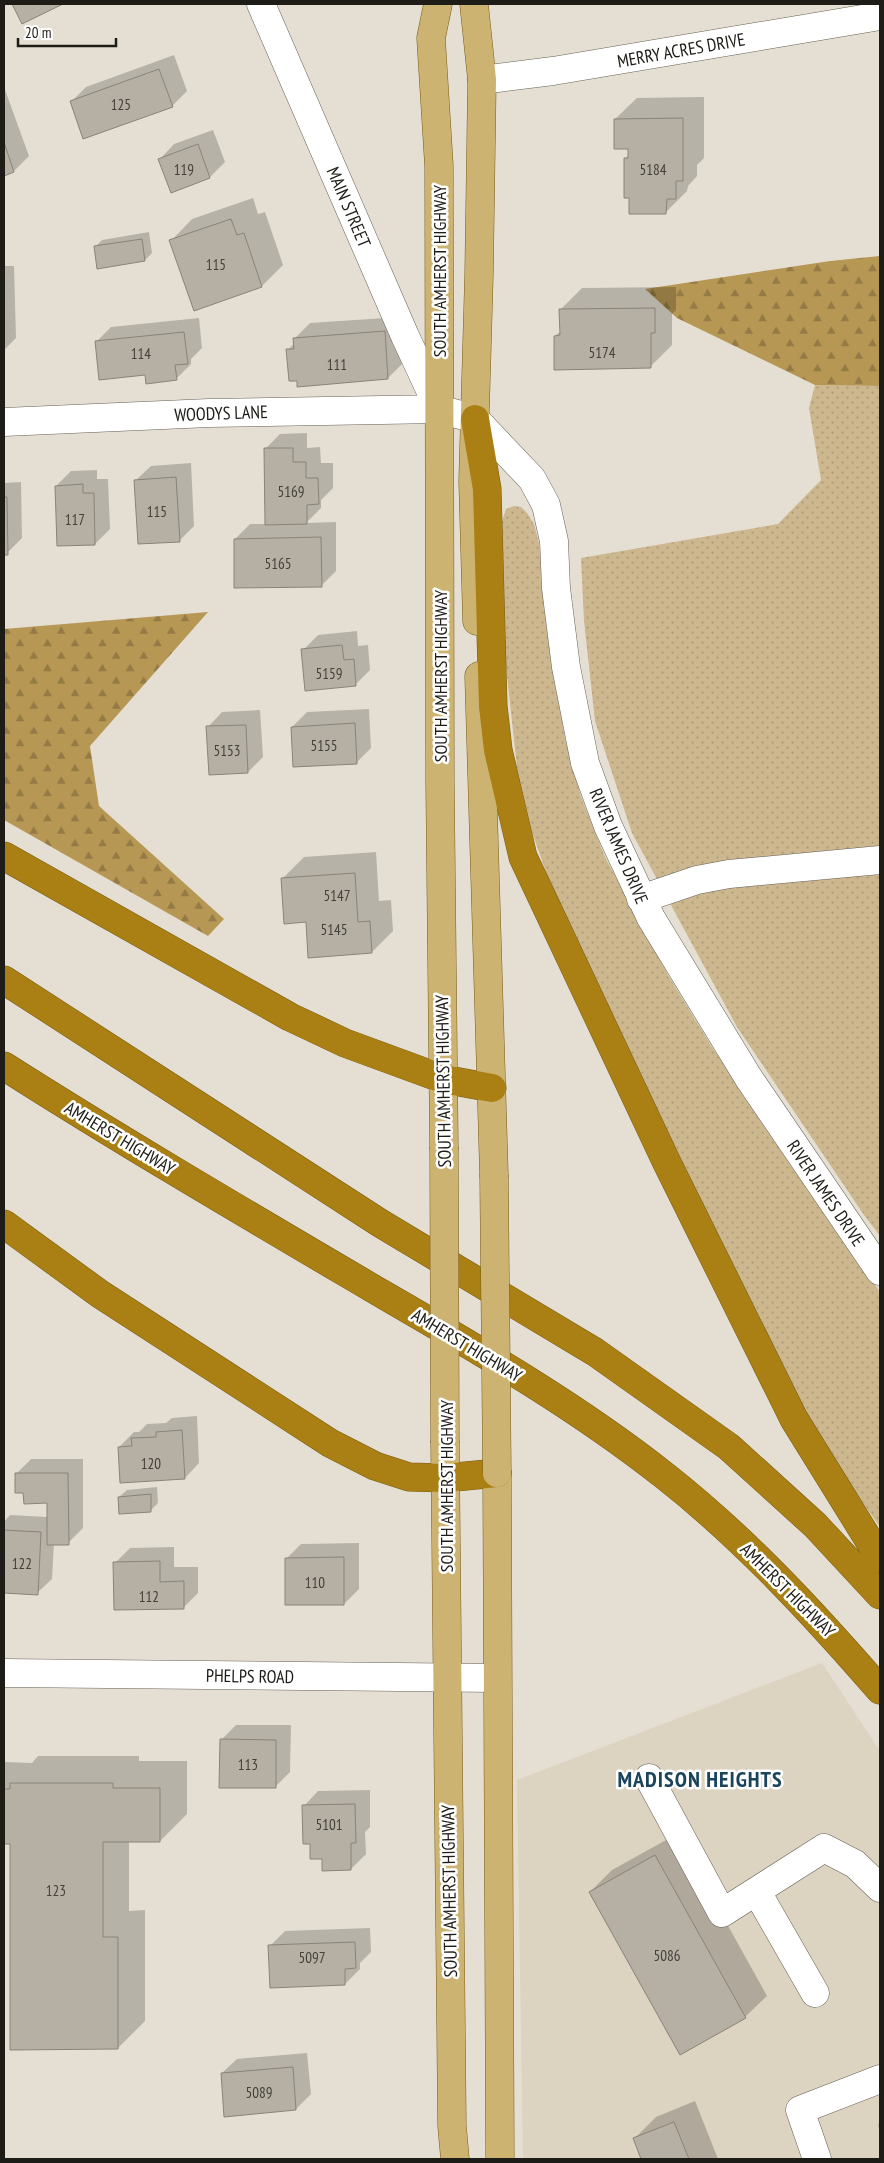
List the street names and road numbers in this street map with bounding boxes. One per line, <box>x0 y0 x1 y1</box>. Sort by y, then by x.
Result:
street label: MERRY ACRES DRIVE <box>615 27 747 73</box>
street label: MAIN STREET <box>322 163 376 251</box>
street label: SOUTH AMHERST HIGHWAY <box>428 184 451 357</box>
street label: WOODYS LANE <box>174 400 268 426</box>
street label: SOUTH AMHERST HIGHWAY <box>429 589 452 762</box>
street label: RIVER JAMES DRIVE <box>584 785 654 907</box>
street label: SOUTH AMHERST HIGHWAY <box>430 994 456 1168</box>
street label: AMHERST HIGHWAY <box>61 1096 180 1180</box>
street label: RIVER JAMES DRIVE <box>782 1135 870 1251</box>
street label: AMHERST HIGHWAY <box>408 1303 527 1387</box>
street label: SOUTH AMHERST HIGHWAY <box>435 1399 458 1572</box>
street label: AMHERST HIGHWAY <box>736 1538 841 1643</box>
street label: PHELPS ROAD <box>206 1664 294 1688</box>
street label: SOUTH AMHERST HIGHWAY <box>436 1804 462 1978</box>

